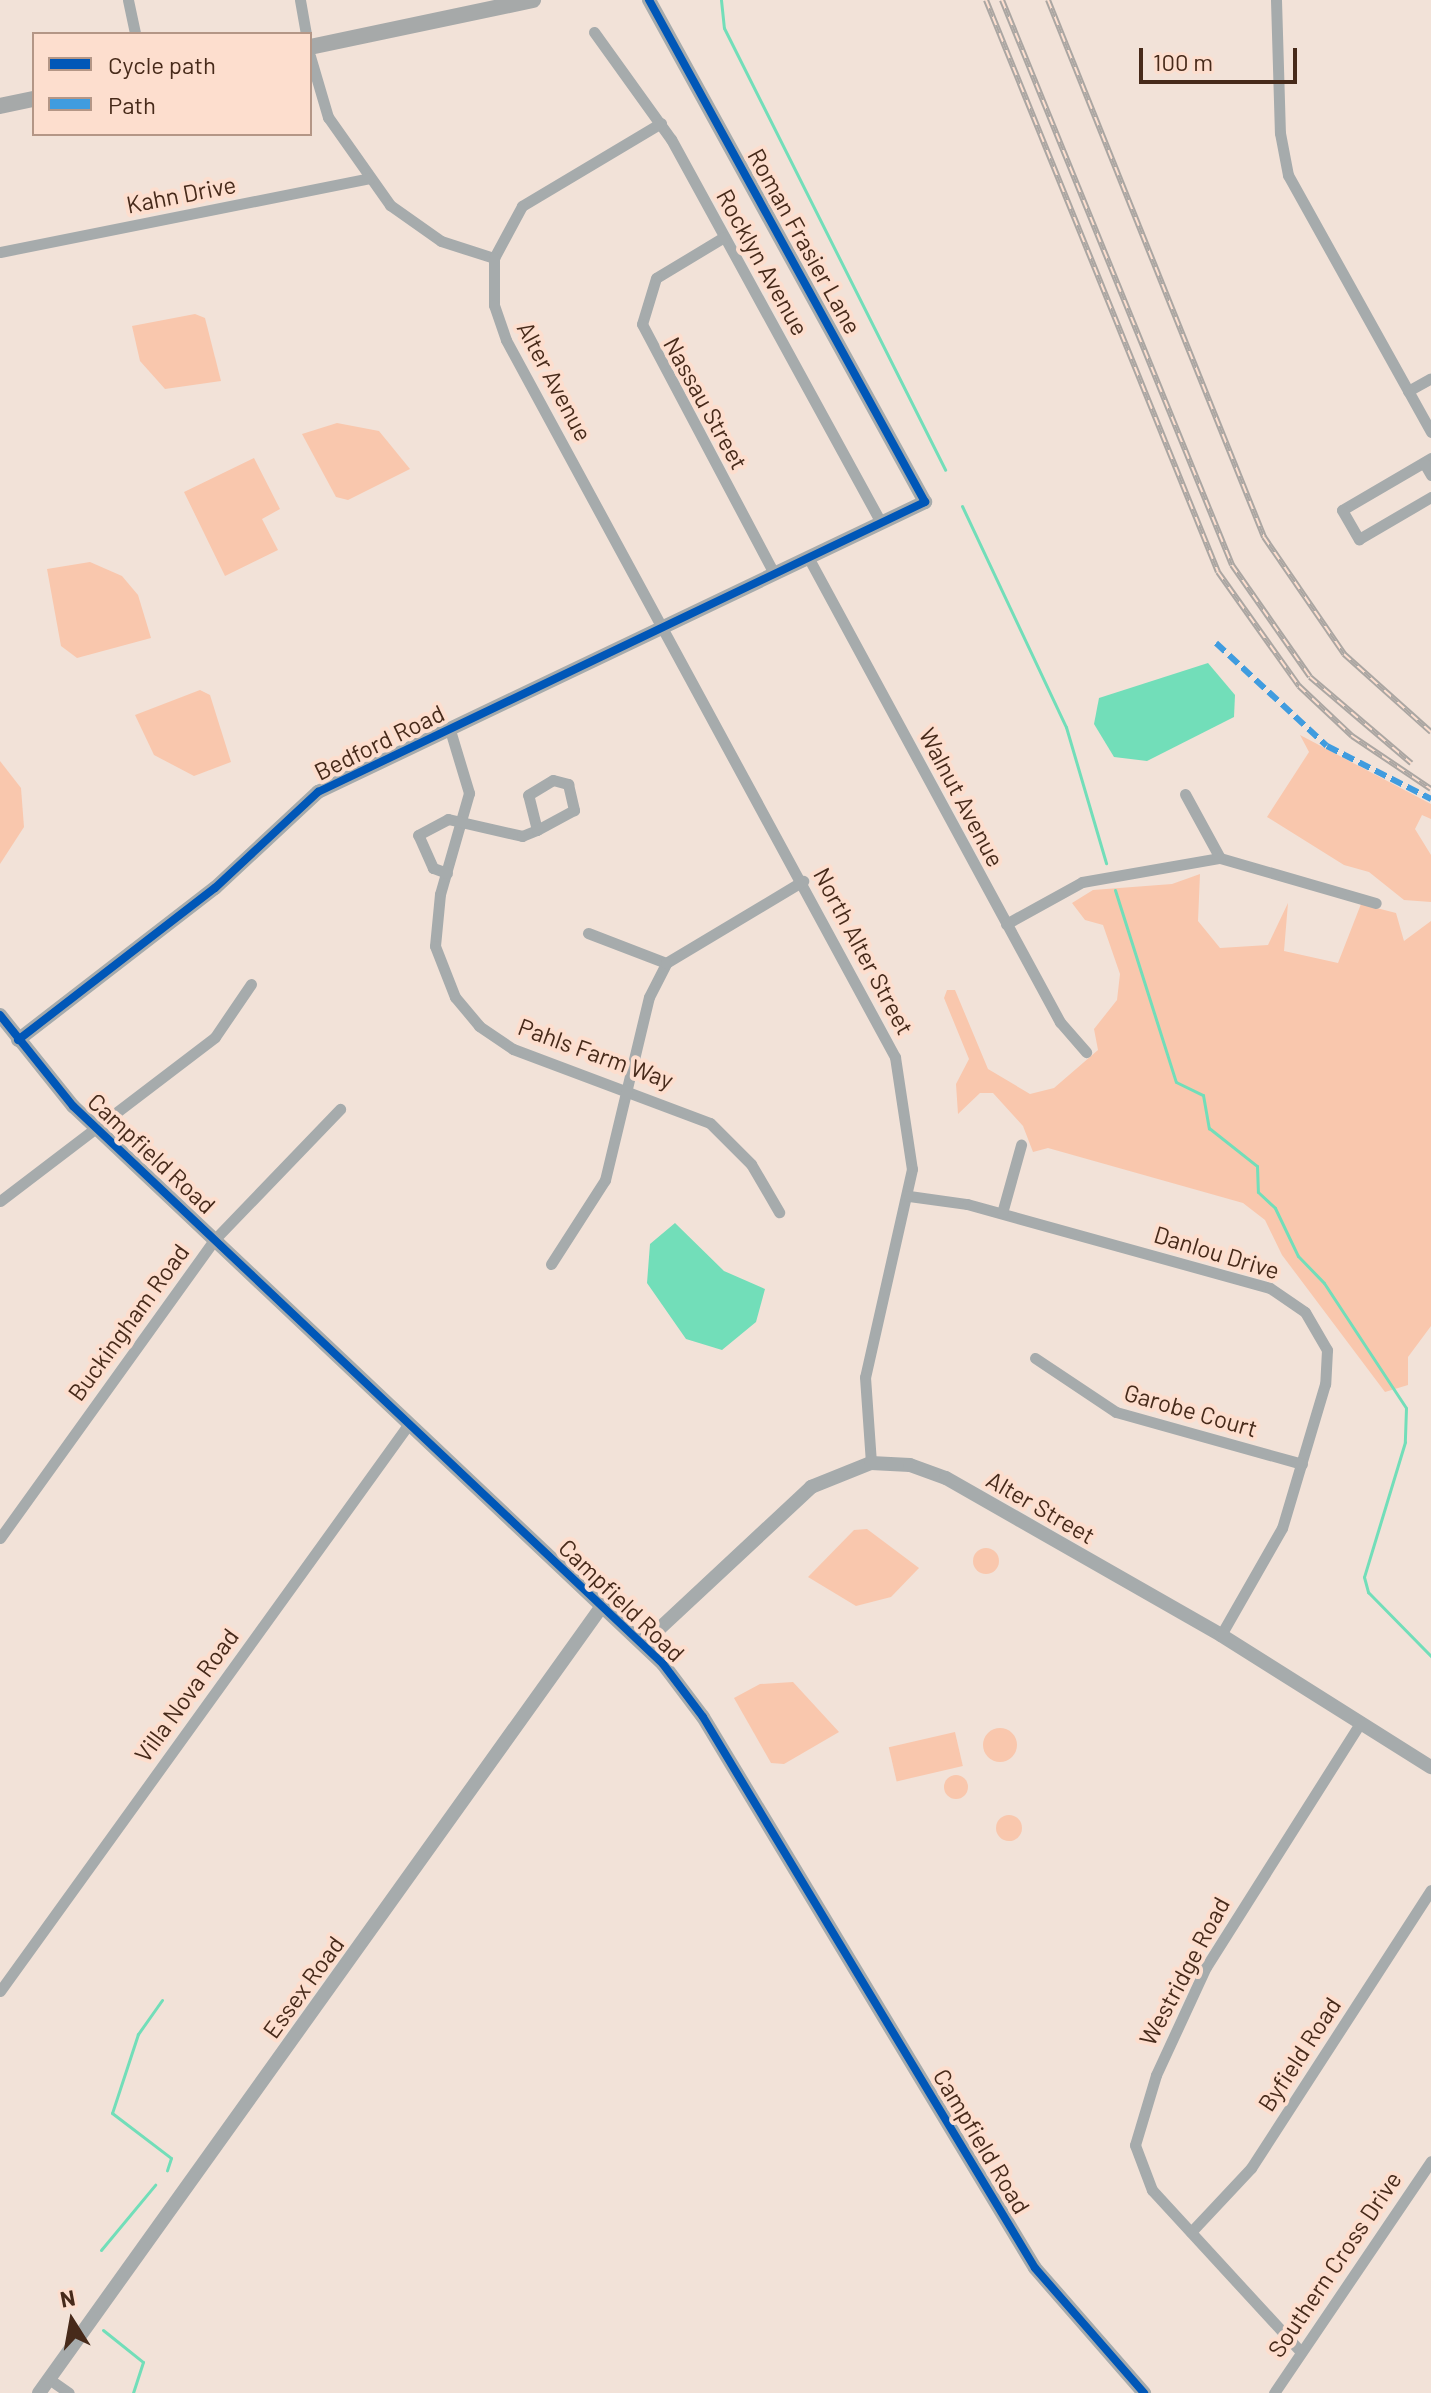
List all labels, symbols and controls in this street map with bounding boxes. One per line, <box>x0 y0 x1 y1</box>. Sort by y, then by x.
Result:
legend <box>32 32 312 136</box>
scale bar <box>1143 32 1301 82</box>
text: 100 m <box>1153 47 1213 76</box>
text: Cycle path <box>108 50 216 79</box>
text: Path <box>108 90 156 119</box>
street label: Roman Frasier Lane <box>742 143 868 339</box>
street label: Kahn Drive <box>124 169 238 219</box>
street label: Rocklyn Avenue <box>711 184 815 340</box>
street label: Alter Avenue <box>512 316 598 446</box>
street label: Nassau Street <box>658 332 754 474</box>
street label: Bedford Road <box>309 698 449 786</box>
street label: Walnut Avenue <box>913 723 1011 871</box>
street label: North Alter Street <box>808 862 920 1040</box>
street label: Pahls Farm Way <box>515 1012 677 1094</box>
street label: Campfield Road <box>82 1087 222 1219</box>
street label: Danlou Drive <box>1151 1219 1283 1285</box>
street label: Buckingham Road <box>61 1238 195 1406</box>
street label: Garobe Court <box>1121 1377 1261 1443</box>
street label: Alter Street <box>982 1464 1100 1550</box>
street label: Campfield Road <box>553 1533 691 1667</box>
street label: Villa Nova Road <box>128 1622 244 1768</box>
street label: Westridge Road <box>1133 1892 1235 2050</box>
street label: Essex Road <box>256 1930 350 2044</box>
street label: Byfield Road <box>1252 1992 1346 2116</box>
street label: Campfield Road <box>927 2063 1037 2219</box>
street label: Southern Cross Drive <box>1261 2166 1407 2362</box>
north arrow <box>32 2281 112 2361</box>
text: N <box>58 2283 77 2312</box>

